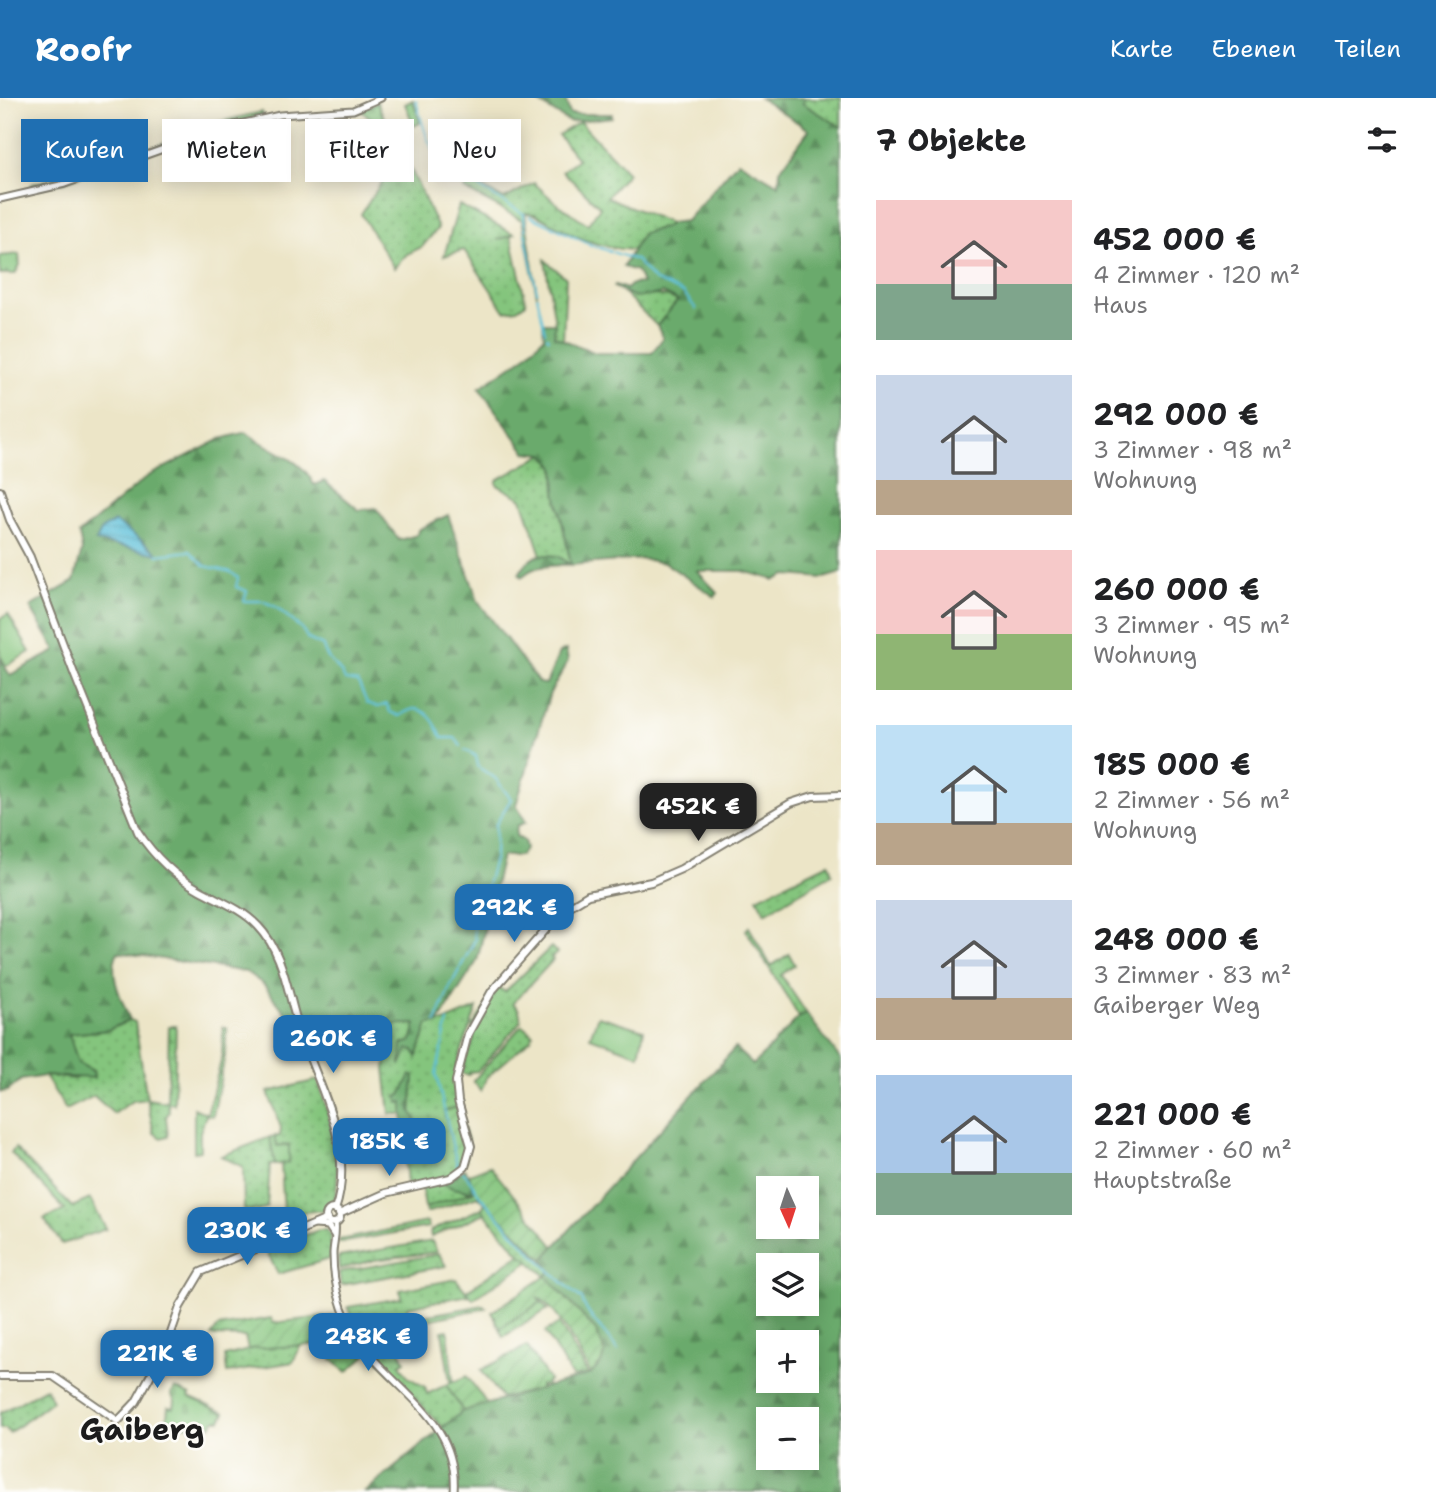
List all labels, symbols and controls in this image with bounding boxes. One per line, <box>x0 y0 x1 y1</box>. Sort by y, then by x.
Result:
text: Roofr <box>35 27 132 72</box>
text: Karte <box>1110 33 1173 65</box>
text: Ebenen <box>1211 33 1296 65</box>
text: Teilen <box>1334 33 1401 65</box>
chip: Kaufen <box>21 119 148 182</box>
chip: Mieten <box>162 119 291 182</box>
chip: Filter <box>305 119 414 182</box>
chip: Neu <box>428 119 521 182</box>
text: 7 Objekte <box>876 120 1026 161</box>
icon: filters <box>1363 121 1401 159</box>
text: 452 000 € <box>1093 219 1256 260</box>
icon: home <box>932 228 1016 312</box>
text: 4 Zimmer · 120 m² <box>1093 260 1300 290</box>
text: Haus <box>1093 290 1148 320</box>
text: 292 000 € <box>1093 394 1259 435</box>
icon: home <box>932 403 1016 487</box>
text: 3 Zimmer · 98 m² <box>1093 435 1292 465</box>
text: Wohnung <box>1093 465 1197 495</box>
text: 260 000 € <box>1093 569 1260 610</box>
icon: home <box>932 578 1016 662</box>
text: 3 Zimmer · 95 m² <box>1093 610 1290 640</box>
text: Wohnung <box>1093 640 1197 670</box>
text: 185 000 € <box>1093 744 1251 785</box>
icon: home <box>932 753 1016 837</box>
pin: 452K € <box>641 784 755 843</box>
text: 2 Zimmer · 56 m² <box>1093 785 1290 815</box>
text: 452K € <box>656 791 740 821</box>
text: Wohnung <box>1093 815 1197 845</box>
pin: 292K € <box>457 884 571 944</box>
text: 292K € <box>471 892 557 922</box>
text: 248 000 € <box>1093 919 1259 960</box>
icon: home <box>932 928 1016 1012</box>
text: 3 Zimmer · 83 m² <box>1093 960 1291 990</box>
text: Gaiberger Weg <box>1093 990 1260 1020</box>
pin: 260K € <box>276 1016 390 1075</box>
text: 260K € <box>289 1023 377 1053</box>
text: 221 000 € <box>1093 1094 1251 1135</box>
icon: home <box>932 1103 1016 1187</box>
pin: 185K € <box>332 1118 446 1178</box>
text: 185K € <box>349 1126 429 1156</box>
text: 2 Zimmer · 60 m² <box>1093 1135 1292 1165</box>
text: Hauptstraße <box>1093 1165 1232 1195</box>
north arrow <box>756 1176 819 1239</box>
map controls <box>756 1176 819 1470</box>
pin: 230K € <box>190 1208 304 1267</box>
text: 230K € <box>203 1215 291 1245</box>
button: layers <box>756 1253 819 1316</box>
pin: 248K € <box>311 1314 425 1373</box>
text: 248K € <box>325 1321 411 1351</box>
pin: 221K € <box>100 1330 214 1390</box>
button: + <box>756 1330 819 1393</box>
text: 221K € <box>116 1338 198 1368</box>
button: − <box>756 1407 819 1470</box>
district label: Gaiberg <box>80 1409 204 1450</box>

